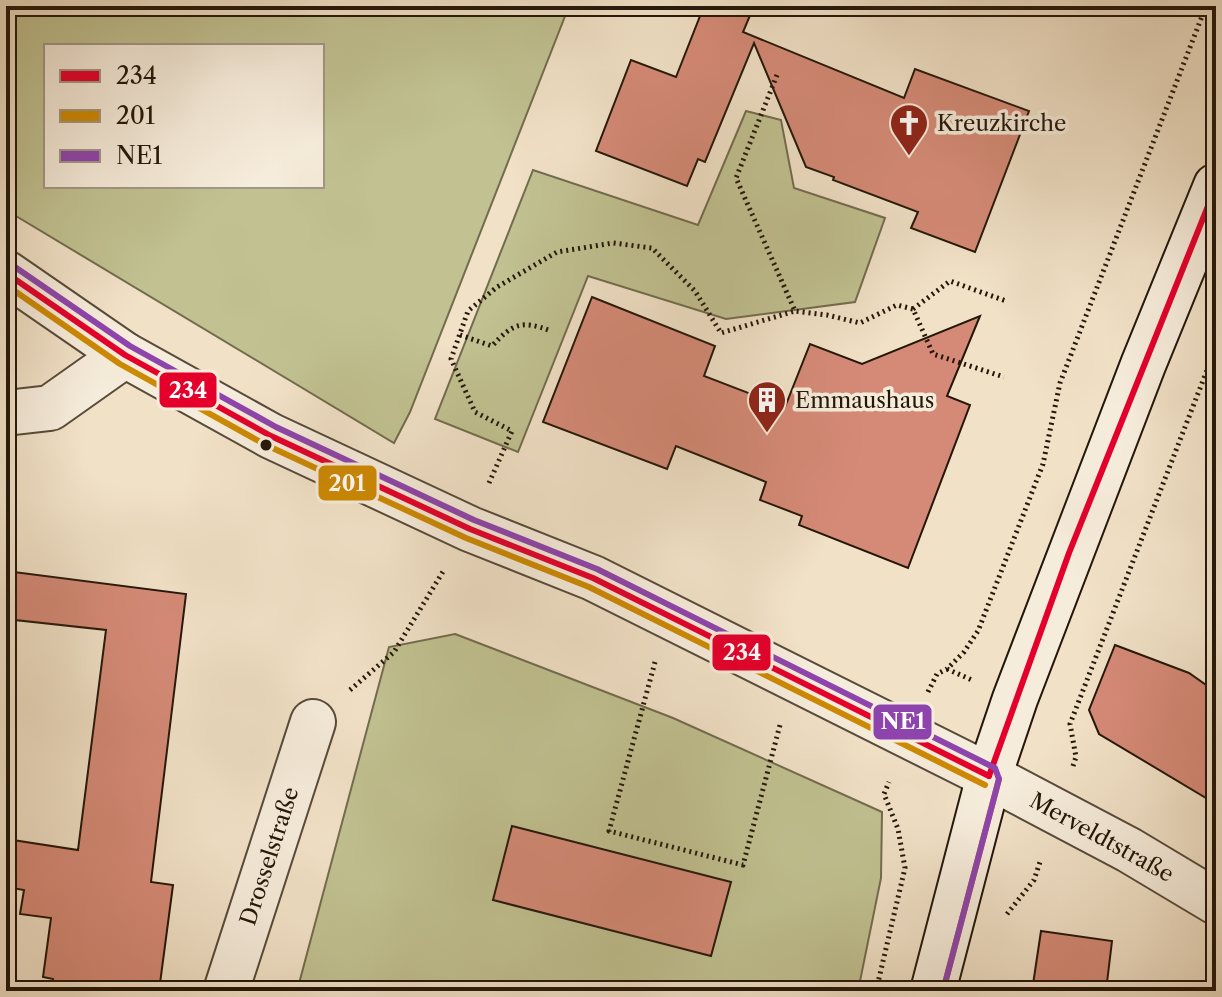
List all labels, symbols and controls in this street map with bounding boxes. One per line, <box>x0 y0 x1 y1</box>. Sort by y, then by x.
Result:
legend <box>44 44 324 188</box>
text: 234 <box>116 61 157 90</box>
text: 201 <box>116 101 155 130</box>
church icon: Kreuzkirche <box>888 102 930 157</box>
place label: Kreuzkirche <box>937 110 1066 137</box>
text: NE1 <box>116 141 162 170</box>
line badge: 234 <box>158 371 218 409</box>
text: 234 <box>169 377 207 404</box>
building icon: Emmaushaus <box>746 379 788 434</box>
place label: Emmaushaus <box>795 387 934 414</box>
unlabelled marker <box>258 437 274 453</box>
line badge: 201 <box>317 464 378 502</box>
text: 201 <box>329 470 366 497</box>
line badge: 234 <box>711 633 772 672</box>
text: 234 <box>723 639 761 666</box>
line badge: NE1 <box>872 703 933 741</box>
text: NE1 <box>881 708 926 735</box>
street label: Drosselstraße <box>234 784 305 929</box>
street label: Merveldtstraße <box>1025 787 1178 888</box>

